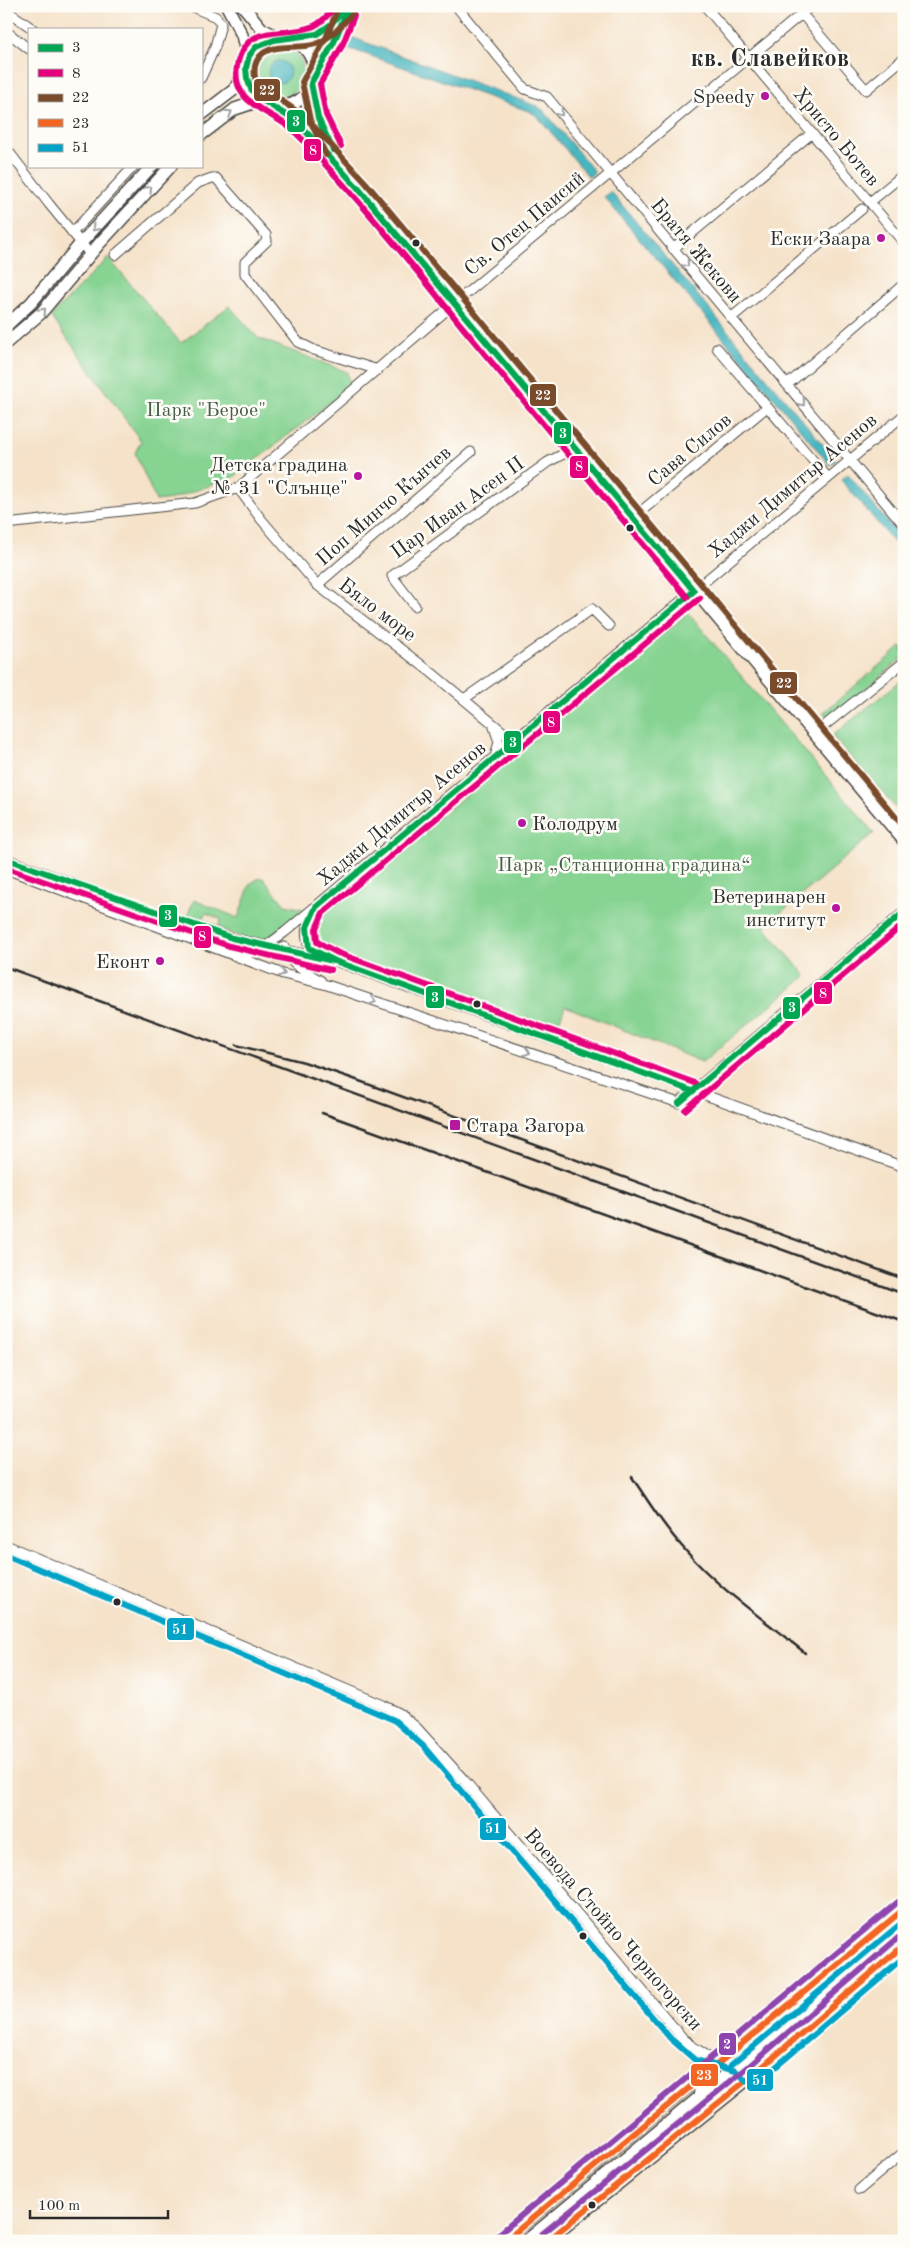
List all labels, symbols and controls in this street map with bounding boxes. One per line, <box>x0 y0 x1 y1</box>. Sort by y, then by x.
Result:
legend <box>28 28 202 168</box>
text: 3 <box>72 41 81 56</box>
district label: кв. Славейков <box>691 47 849 72</box>
text: 8 <box>72 67 81 82</box>
line badge: 22 <box>253 78 281 102</box>
text: 22 <box>259 84 275 98</box>
street label: Христо Ботев <box>789 84 882 190</box>
place label: Speedy <box>693 88 755 108</box>
marker: Speedy <box>759 90 771 102</box>
text: 22 <box>72 91 89 106</box>
one-way arrow <box>554 107 563 116</box>
one-way arrow <box>224 109 233 119</box>
line badge: 3 <box>286 109 306 133</box>
text: 3 <box>292 115 300 129</box>
text: 23 <box>72 117 89 132</box>
line badge: 8 <box>303 138 322 162</box>
text: 51 <box>72 141 89 156</box>
text: 8 <box>309 144 317 158</box>
street label: Св. Отец Паисий <box>461 169 589 280</box>
one-way arrow <box>144 185 153 194</box>
street label: Братя Жекови <box>646 195 745 307</box>
one-way arrow <box>92 223 101 232</box>
place label: Ески Заара <box>770 230 871 250</box>
marker: Ески Заара <box>875 232 887 244</box>
unlabelled marker <box>411 238 421 248</box>
one-way arrow <box>681 259 690 268</box>
one-way arrow <box>37 308 46 317</box>
line badge: 22 <box>529 383 557 407</box>
text: 22 <box>535 389 551 403</box>
one-way arrow <box>796 397 805 406</box>
park label: Парк "Берое" <box>146 401 266 421</box>
street label: Сава Силов <box>645 410 736 491</box>
street label: Хаджи Димитър Асенов <box>705 410 881 563</box>
line badge: 3 <box>553 421 572 445</box>
text: 3 <box>559 427 567 441</box>
street label: Поп Минчо Кънчев <box>313 443 455 570</box>
street label: Цар Иван Асен II <box>388 454 528 563</box>
line badge: 8 <box>569 455 589 479</box>
place label: Детска градина № 31 "Слънце" <box>210 456 348 499</box>
text: 8 <box>575 460 583 474</box>
marker: Детска градина № 31 "Слънце" <box>352 470 364 482</box>
unlabelled marker <box>625 523 635 533</box>
street label: Бяло море <box>334 575 419 646</box>
line badge: 22 <box>769 671 798 695</box>
text: 22 <box>776 677 792 691</box>
line badge: 8 <box>542 710 561 734</box>
text: 8 <box>547 716 555 730</box>
line badge: 3 <box>503 730 522 754</box>
text: 3 <box>509 736 517 750</box>
street label: Хаджи Димитър Асенов <box>314 738 490 891</box>
place label: Колодрум <box>532 815 618 835</box>
marker: Колодрум <box>516 817 528 829</box>
park label: Парк „Станционна градина“ <box>497 856 751 876</box>
place label: Ветеринарен институт <box>712 888 826 931</box>
marker: Ветеринарен институт <box>830 902 842 914</box>
line badge: 3 <box>158 904 178 928</box>
text: 3 <box>164 909 172 923</box>
line badge: 8 <box>193 925 212 949</box>
text: 8 <box>198 930 206 944</box>
place label: Еконт <box>96 953 150 973</box>
marker: Еконт <box>154 955 166 967</box>
one-way arrow <box>277 967 285 977</box>
line badge: 8 <box>813 981 833 1005</box>
line badge: 3 <box>425 985 445 1009</box>
text: 8 <box>819 987 827 1001</box>
text: 3 <box>431 991 439 1005</box>
one-way arrow <box>369 995 377 1005</box>
line badge: 3 <box>782 996 801 1020</box>
unlabelled marker <box>472 999 482 1009</box>
text: 3 <box>788 1001 796 1015</box>
one-way arrow <box>523 1047 531 1057</box>
place label: Стара Загора <box>466 1117 585 1137</box>
marker: Стара Загора <box>448 1118 462 1132</box>
unlabelled marker <box>112 1597 122 1607</box>
line badge: 51 <box>166 1617 195 1641</box>
text: 51 <box>172 1623 188 1637</box>
line badge: 51 <box>479 1817 507 1841</box>
text: 51 <box>485 1822 501 1836</box>
street label: Воевода Стойно Черногорски <box>520 1826 705 2035</box>
unlabelled marker <box>578 1931 588 1941</box>
line badge: 2 <box>718 2032 737 2056</box>
text: 2 <box>723 2038 731 2052</box>
line badge: 23 <box>690 2063 719 2087</box>
line badge: 51 <box>746 2068 774 2092</box>
text: 23 <box>696 2069 712 2083</box>
text: 51 <box>752 2074 768 2088</box>
scale bar <box>30 2187 168 2219</box>
text: 100 m <box>38 2199 80 2214</box>
unlabelled marker <box>587 2200 597 2210</box>

